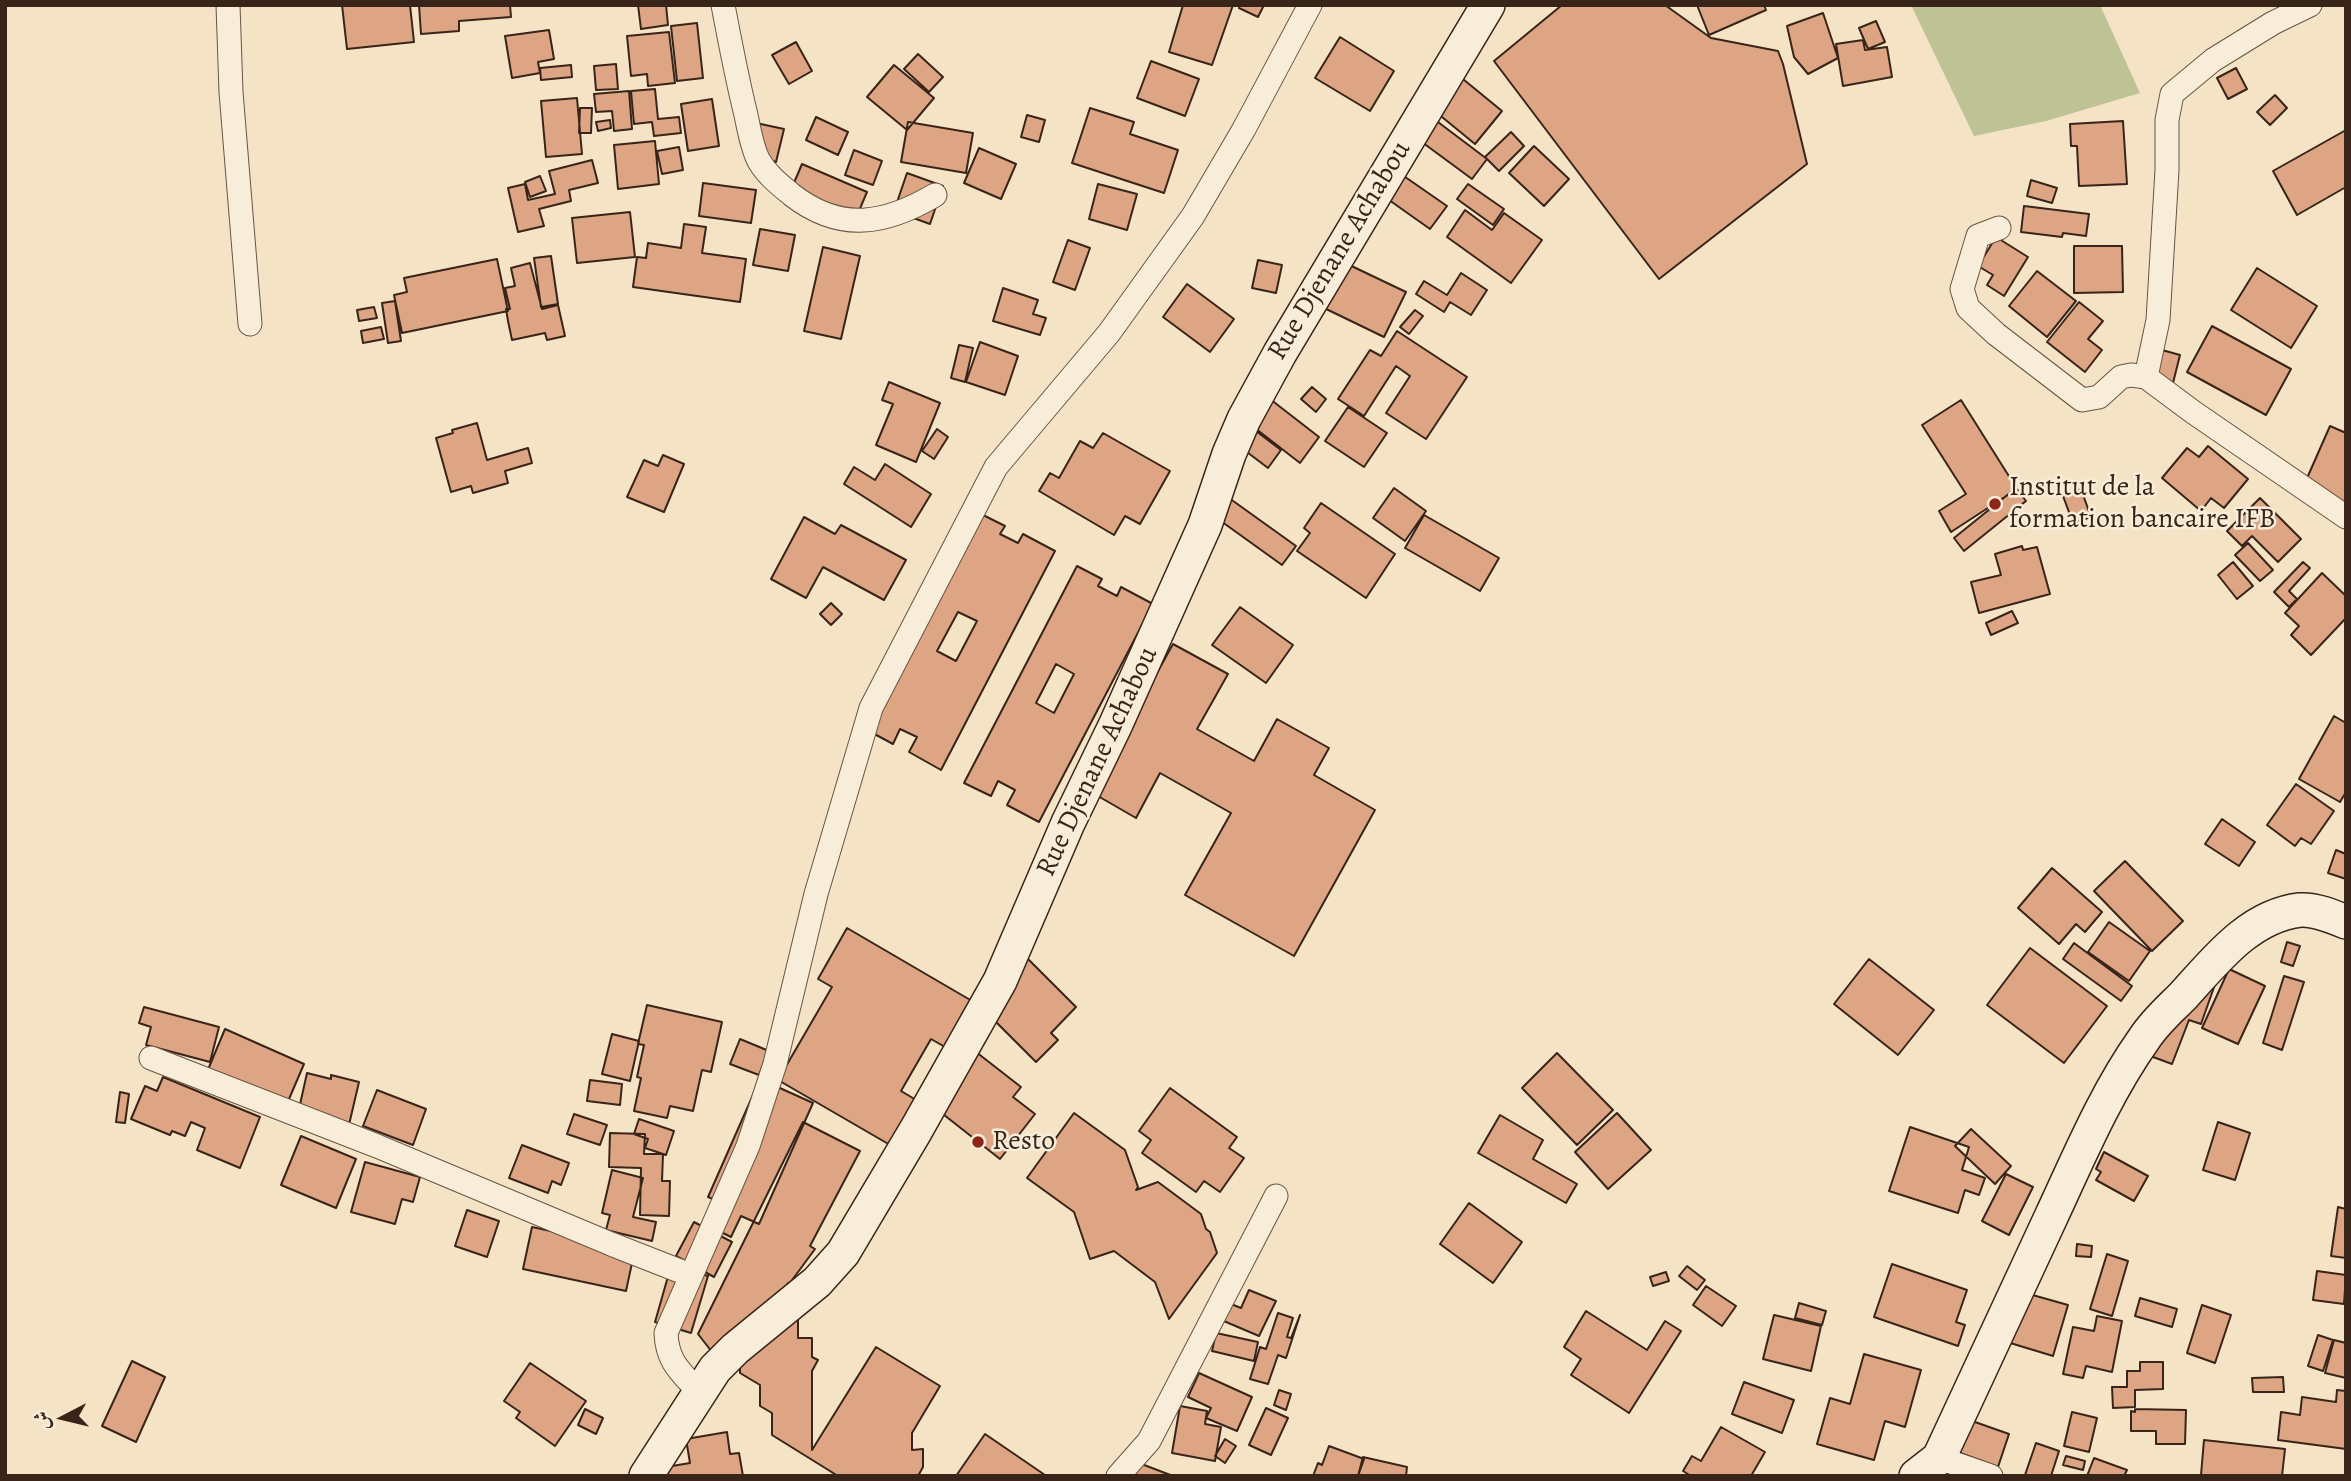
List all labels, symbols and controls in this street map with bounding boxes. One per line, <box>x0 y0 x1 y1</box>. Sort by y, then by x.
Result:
street label: Rue Djenane Achabou <box>1261 135 1419 367</box>
place label: Institut de la formation bancaire IFB <box>2009 471 2276 537</box>
marker: Institut de la formation bancaire IFB <box>1987 496 2003 512</box>
street label: Rue Djenane Achabou <box>1030 642 1166 882</box>
place label: Resto <box>992 1125 1055 1159</box>
marker: Resto <box>970 1134 986 1150</box>
north arrow <box>28 1383 98 1453</box>
text: ش <box>28 1410 56 1432</box>

